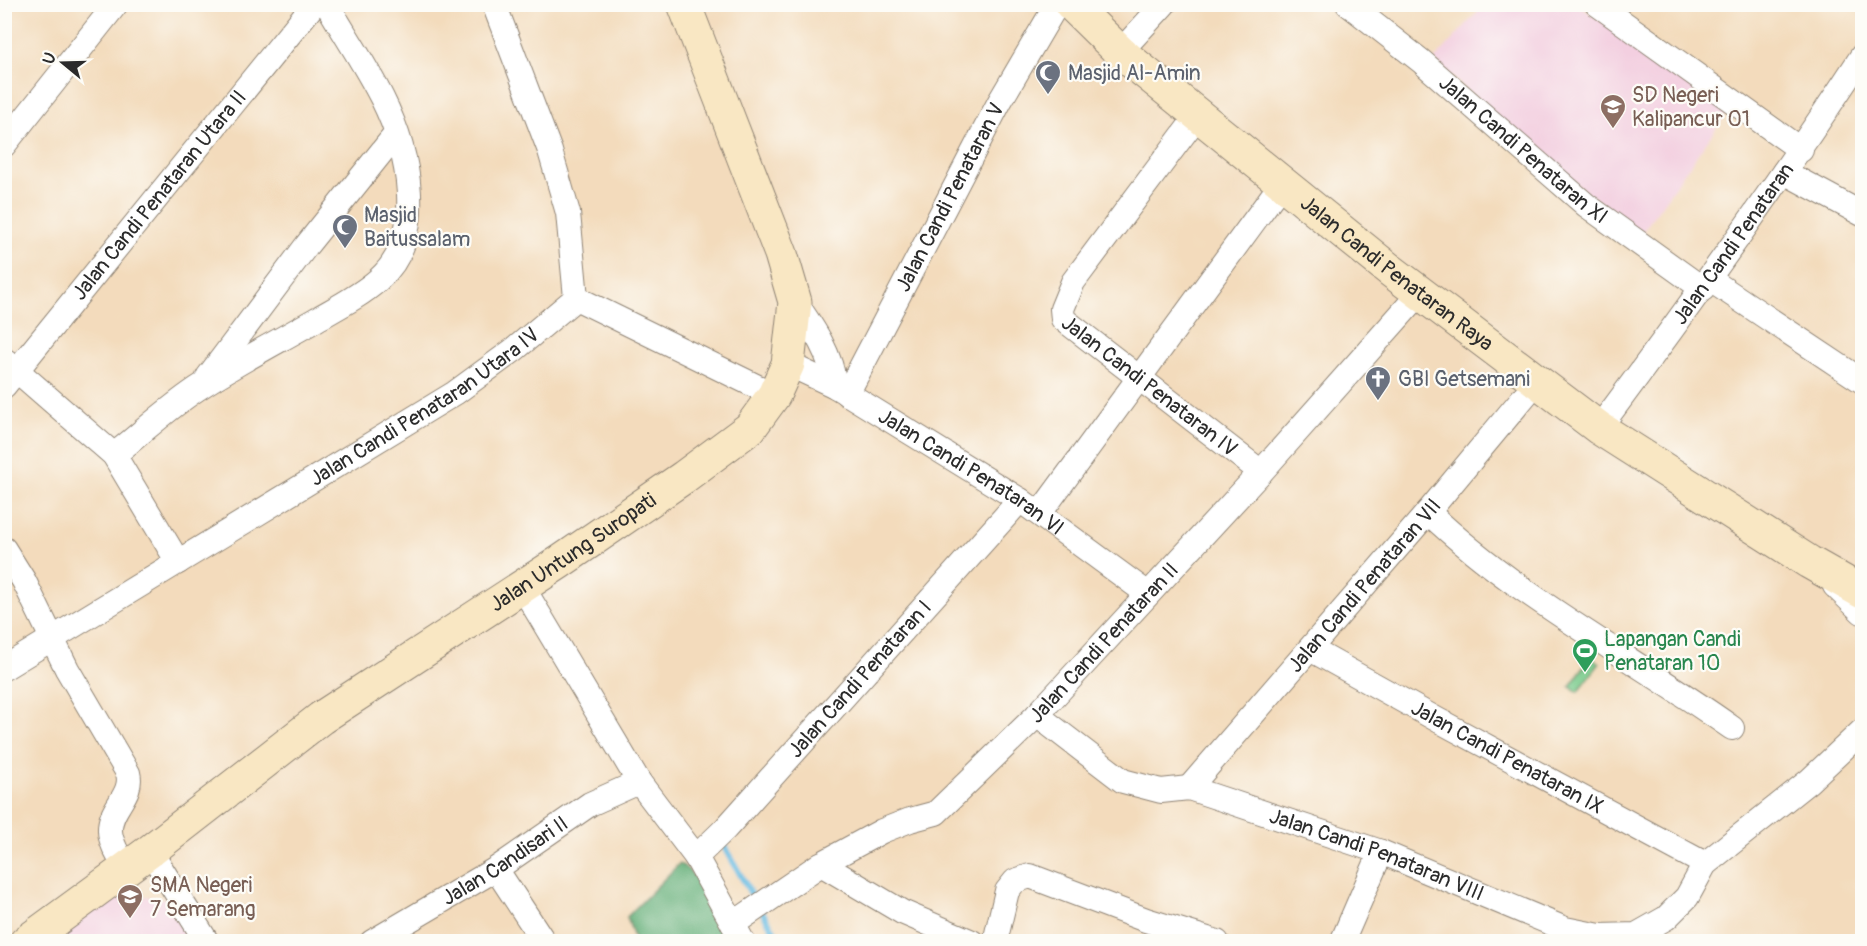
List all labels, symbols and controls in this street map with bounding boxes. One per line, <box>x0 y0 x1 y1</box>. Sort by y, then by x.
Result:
north arrow <box>33 33 93 93</box>
text: U <box>39 50 61 67</box>
mosque icon: Masjid Al-Amin <box>1033 58 1063 96</box>
place label: Masjid Al-Amin <box>1068 60 1201 87</box>
street label: Jalan Candi Penataran XI <box>1433 70 1613 230</box>
place label: SD Negeri Kalipancur 01 <box>1632 82 1750 133</box>
street label: Jalan Candi Penataran Utara II <box>66 85 253 306</box>
school or university icon: SD Negeri Kalipancur 01 <box>1598 92 1628 130</box>
street label: Jalan Candi Penataran V <box>890 98 1011 297</box>
street label: Jalan Candi Penataran <box>1667 158 1800 330</box>
street label: Jalan Candi Penataran Raya <box>1295 190 1498 357</box>
place label: Masjid Baitussalam <box>364 202 470 253</box>
mosque icon: Masjid Baitussalam <box>330 212 360 250</box>
street label: Jalan Candi Penataran IV <box>1056 310 1243 463</box>
street label: Jalan Candi Penataran Utara IV <box>305 322 545 492</box>
church icon: GBI Getsemani <box>1363 364 1393 402</box>
place label: GBI Getsemani <box>1398 366 1530 393</box>
street label: Jalan Candi Penataran VI <box>873 403 1069 542</box>
street label: Jalan Untung Suropati <box>485 487 662 618</box>
street label: Jalan Candi Penataran VII <box>1282 493 1447 678</box>
street label: Jalan Candi Penataran II <box>1024 557 1185 729</box>
street label: Jalan Candi Penataran I <box>782 595 938 764</box>
place label: Lapangan Candi Penataran 10 <box>1604 626 1741 677</box>
sports icon: Lapangan Candi Penataran 10 <box>1570 636 1600 674</box>
street label: Jalan Candi Penataran IX <box>1406 695 1608 821</box>
street label: Jalan Candi Penataran VIII <box>1266 803 1488 908</box>
street label: Jalan Candisari II <box>437 810 574 912</box>
place label: SMA Negeri 7 Semarang <box>150 872 256 923</box>
school or university icon: SMA Negeri 7 Semarang <box>115 882 145 920</box>

